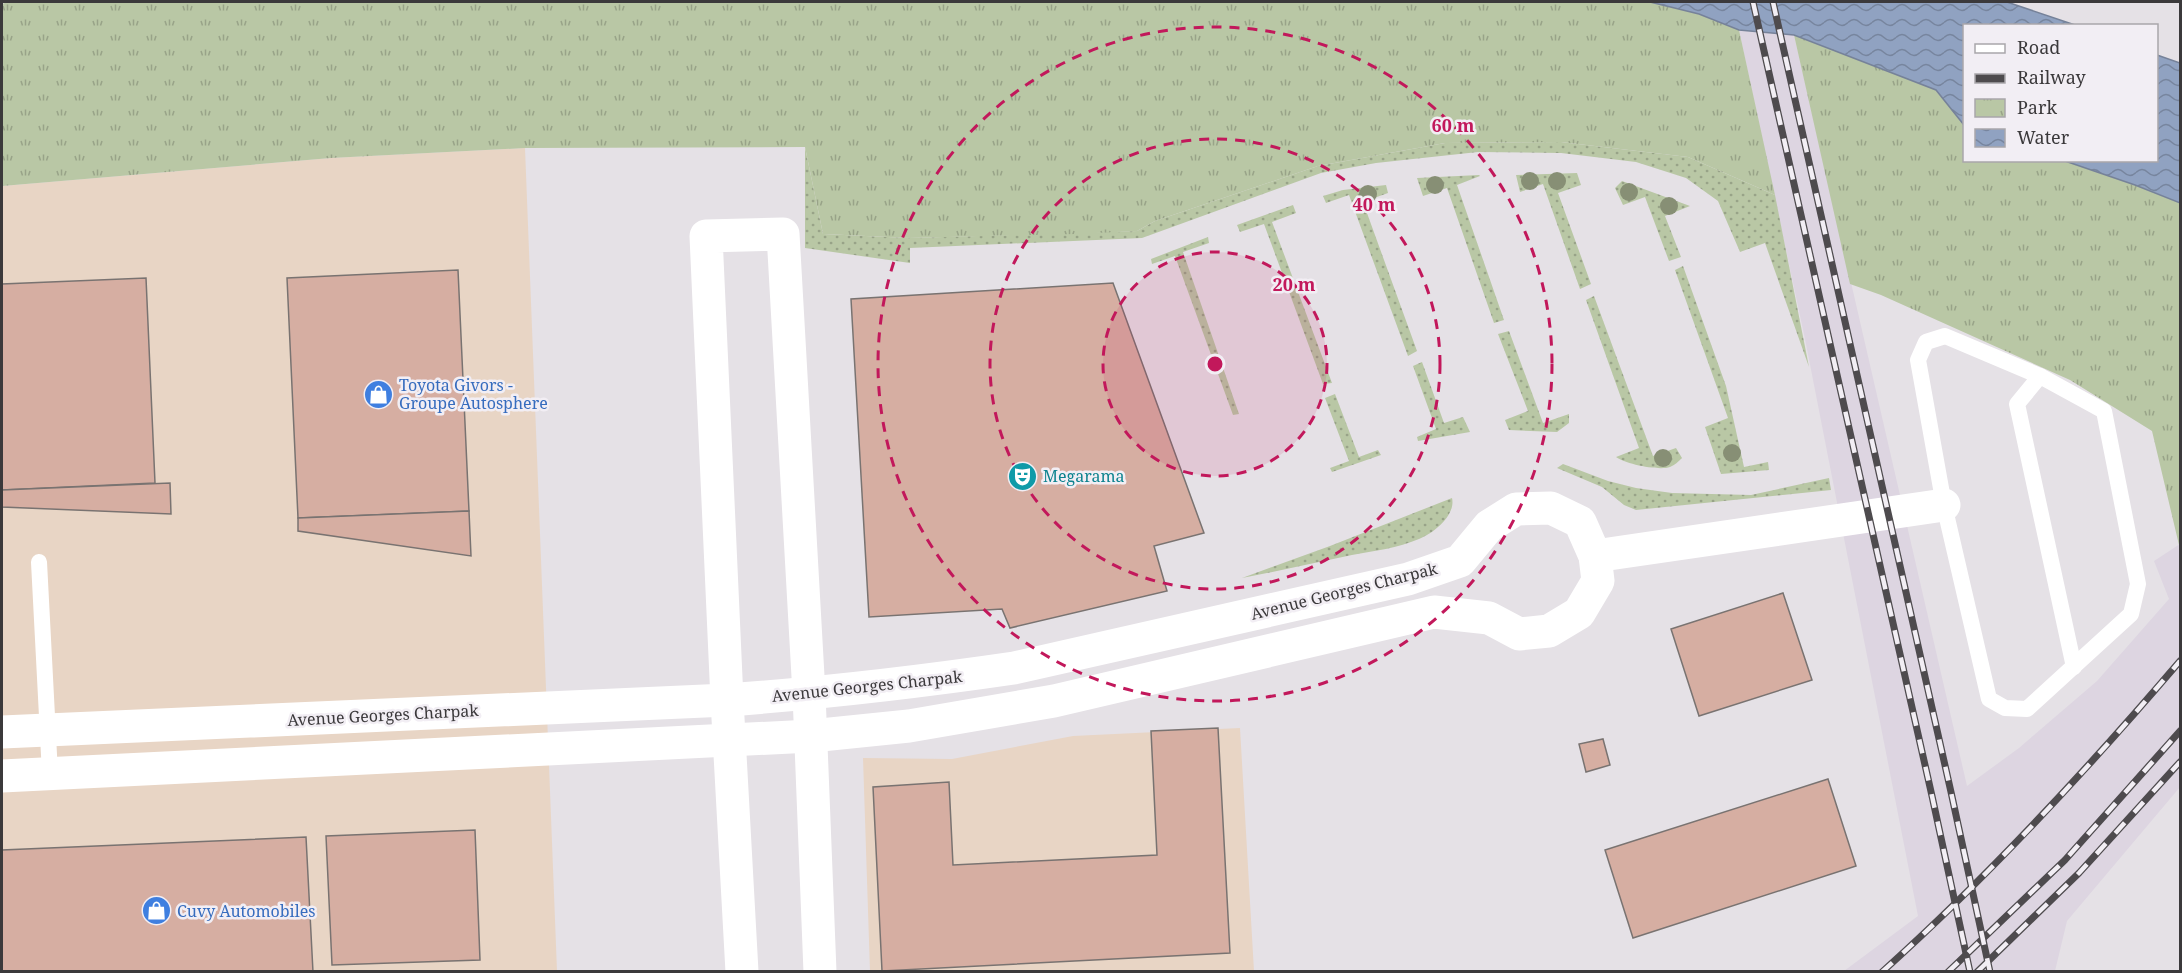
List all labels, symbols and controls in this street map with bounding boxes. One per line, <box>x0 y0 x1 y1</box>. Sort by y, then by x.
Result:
legend <box>1963 24 2158 162</box>
text: Road <box>2017 35 2060 59</box>
text: Railway <box>2017 65 2087 89</box>
text: Park <box>2017 95 2057 119</box>
text: 60 m <box>1432 113 1475 137</box>
text: Water <box>2017 125 2070 149</box>
text: 40 m <box>1353 192 1396 216</box>
text: 20 m <box>1273 272 1316 296</box>
centre of rings <box>1205 354 1225 374</box>
place label: Toyota Givors - Groupe Autosphere <box>399 374 548 414</box>
shop icon: Toyota Givors - Groupe Autosphere <box>362 378 394 410</box>
theatre icon: Megarama <box>1006 460 1038 492</box>
place label: Megarama <box>1043 465 1125 487</box>
street label: Avenue Georges Charpak <box>1248 557 1440 625</box>
street label: Avenue Georges Charpak <box>771 665 964 707</box>
street label: Avenue Georges Charpak <box>287 699 480 731</box>
shop icon: Cuvy Automobiles <box>140 895 172 927</box>
place label: Cuvy Automobiles <box>177 900 315 922</box>

